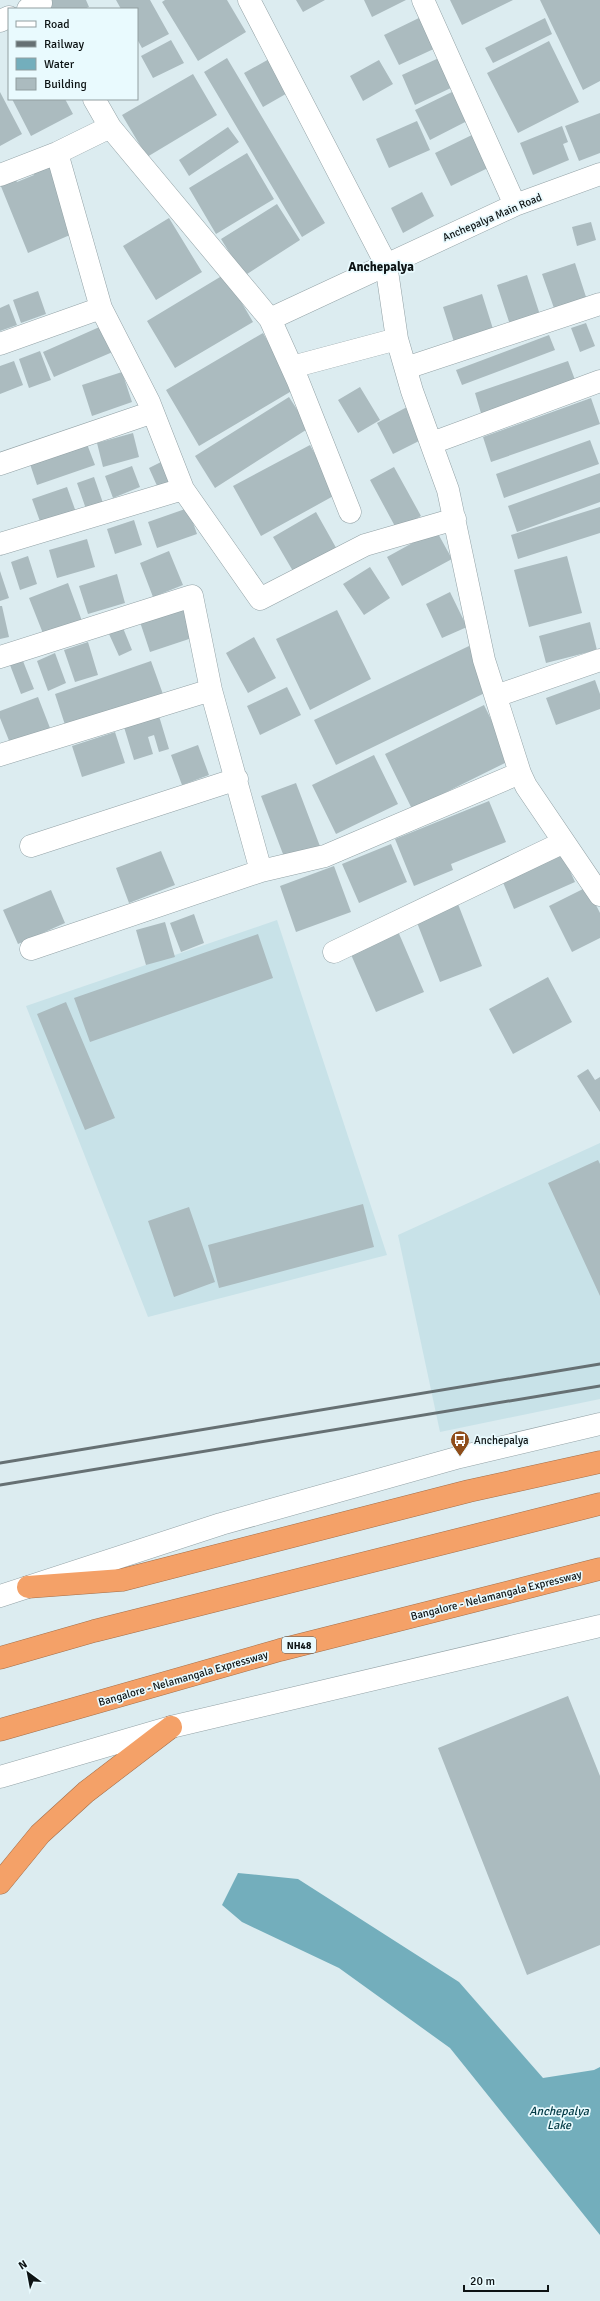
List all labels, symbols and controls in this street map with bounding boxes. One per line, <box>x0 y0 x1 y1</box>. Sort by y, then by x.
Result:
legend <box>8 8 138 100</box>
text: Road <box>44 17 70 32</box>
text: Railway <box>44 37 84 52</box>
text: Water <box>44 57 75 72</box>
text: Building <box>44 77 87 92</box>
street label: Anchepalya Main Road <box>441 191 544 244</box>
district label: Anchepalya <box>348 259 414 275</box>
bus stop icon: Anchepalya <box>449 1429 471 1457</box>
place label: Anchepalya <box>474 1434 529 1447</box>
street label: Bangalore - Nelamangala Expressway <box>409 1568 584 1623</box>
road number: NH48 <box>282 1637 316 1653</box>
street label: Bangalore - Nelamangala Expressway <box>97 1648 270 1709</box>
water label: Anchepalya Lake <box>529 2104 590 2133</box>
north arrow <box>8 2253 48 2293</box>
text: N <box>16 2257 30 2272</box>
scale bar <box>464 2267 548 2293</box>
text: 20 m <box>470 2274 495 2289</box>

